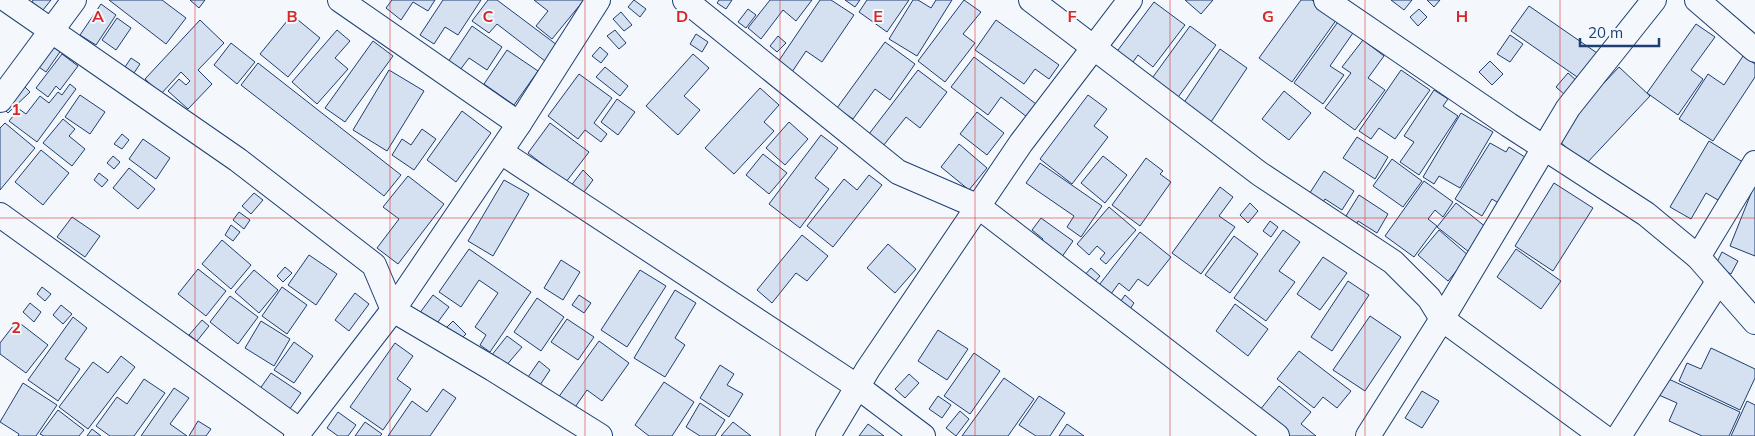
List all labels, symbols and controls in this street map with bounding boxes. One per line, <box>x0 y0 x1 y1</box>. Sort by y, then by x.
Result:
text: A <box>92 6 104 26</box>
text: B <box>286 6 298 26</box>
text: C <box>483 6 494 26</box>
text: D <box>676 6 688 26</box>
text: E <box>873 6 883 26</box>
text: F <box>1067 6 1077 26</box>
text: G <box>1262 6 1274 26</box>
text: H <box>1456 6 1468 26</box>
scale bar <box>1580 15 1659 47</box>
text: 20 m <box>1588 23 1623 42</box>
text: 1 <box>11 99 21 119</box>
text: 2 <box>11 317 21 337</box>

